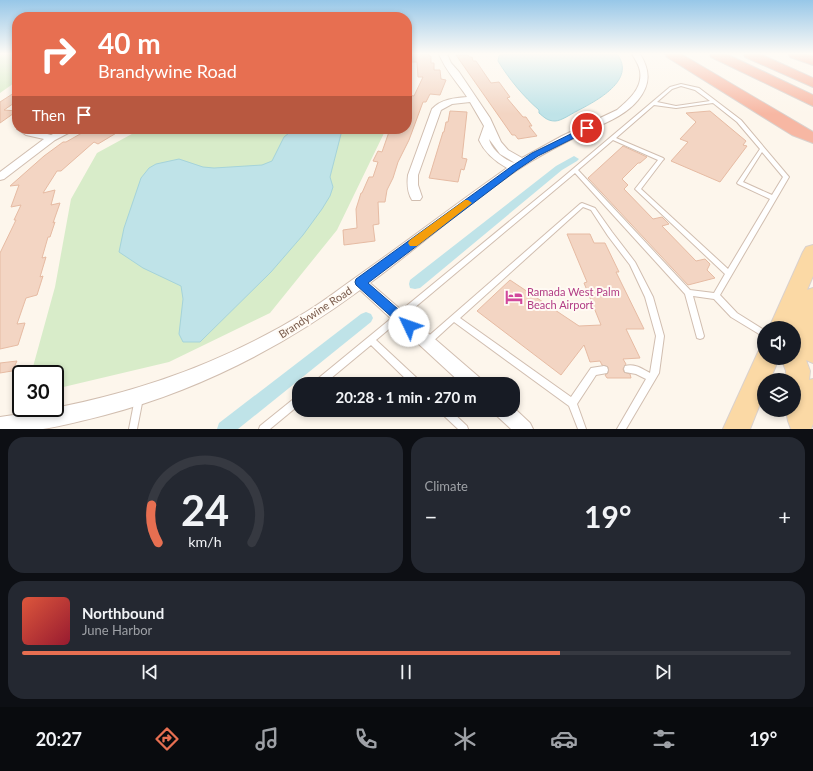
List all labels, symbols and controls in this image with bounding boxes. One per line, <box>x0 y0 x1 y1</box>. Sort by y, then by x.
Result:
text: 40 m <box>98 26 161 60</box>
icon: right <box>32 28 84 80</box>
text: Brandywine Road <box>98 60 237 82</box>
icon: arrive <box>73 104 95 126</box>
text: Then <box>32 106 65 124</box>
pin <box>570 111 604 145</box>
icon: arrive <box>576 117 598 139</box>
street label: Brandywine Road <box>276 283 354 341</box>
place label: Ramada West Palm Beach Airport <box>527 285 620 311</box>
hotel icon: Ramada West Palm Beach Airport <box>504 287 524 307</box>
position arrow <box>388 305 430 347</box>
map controls <box>757 321 801 417</box>
button: sound <box>757 321 801 365</box>
speed limit sign: 30 <box>12 365 64 417</box>
button: layers <box>757 373 801 417</box>
text: 20:28 · 1 min · 270 m <box>336 388 476 406</box>
text: Climate <box>425 478 468 494</box>
text: 24 <box>181 485 229 535</box>
text: 19° <box>584 498 631 534</box>
text: − <box>425 503 437 530</box>
text: + <box>778 503 791 530</box>
text: km/h <box>189 533 222 550</box>
text: Northbound <box>82 604 164 622</box>
text: June Harbor <box>82 622 152 638</box>
icon: previous <box>139 661 161 683</box>
icon: pause <box>395 661 417 683</box>
icon: next <box>652 661 674 683</box>
icon: directions <box>153 725 181 753</box>
icon: music <box>253 725 281 753</box>
icon: phone <box>352 725 380 753</box>
icon: climate <box>451 725 479 753</box>
icon: car <box>550 725 578 753</box>
icon: filters <box>650 725 678 753</box>
text: 20:27 <box>36 728 82 750</box>
text: 19° <box>749 728 777 750</box>

